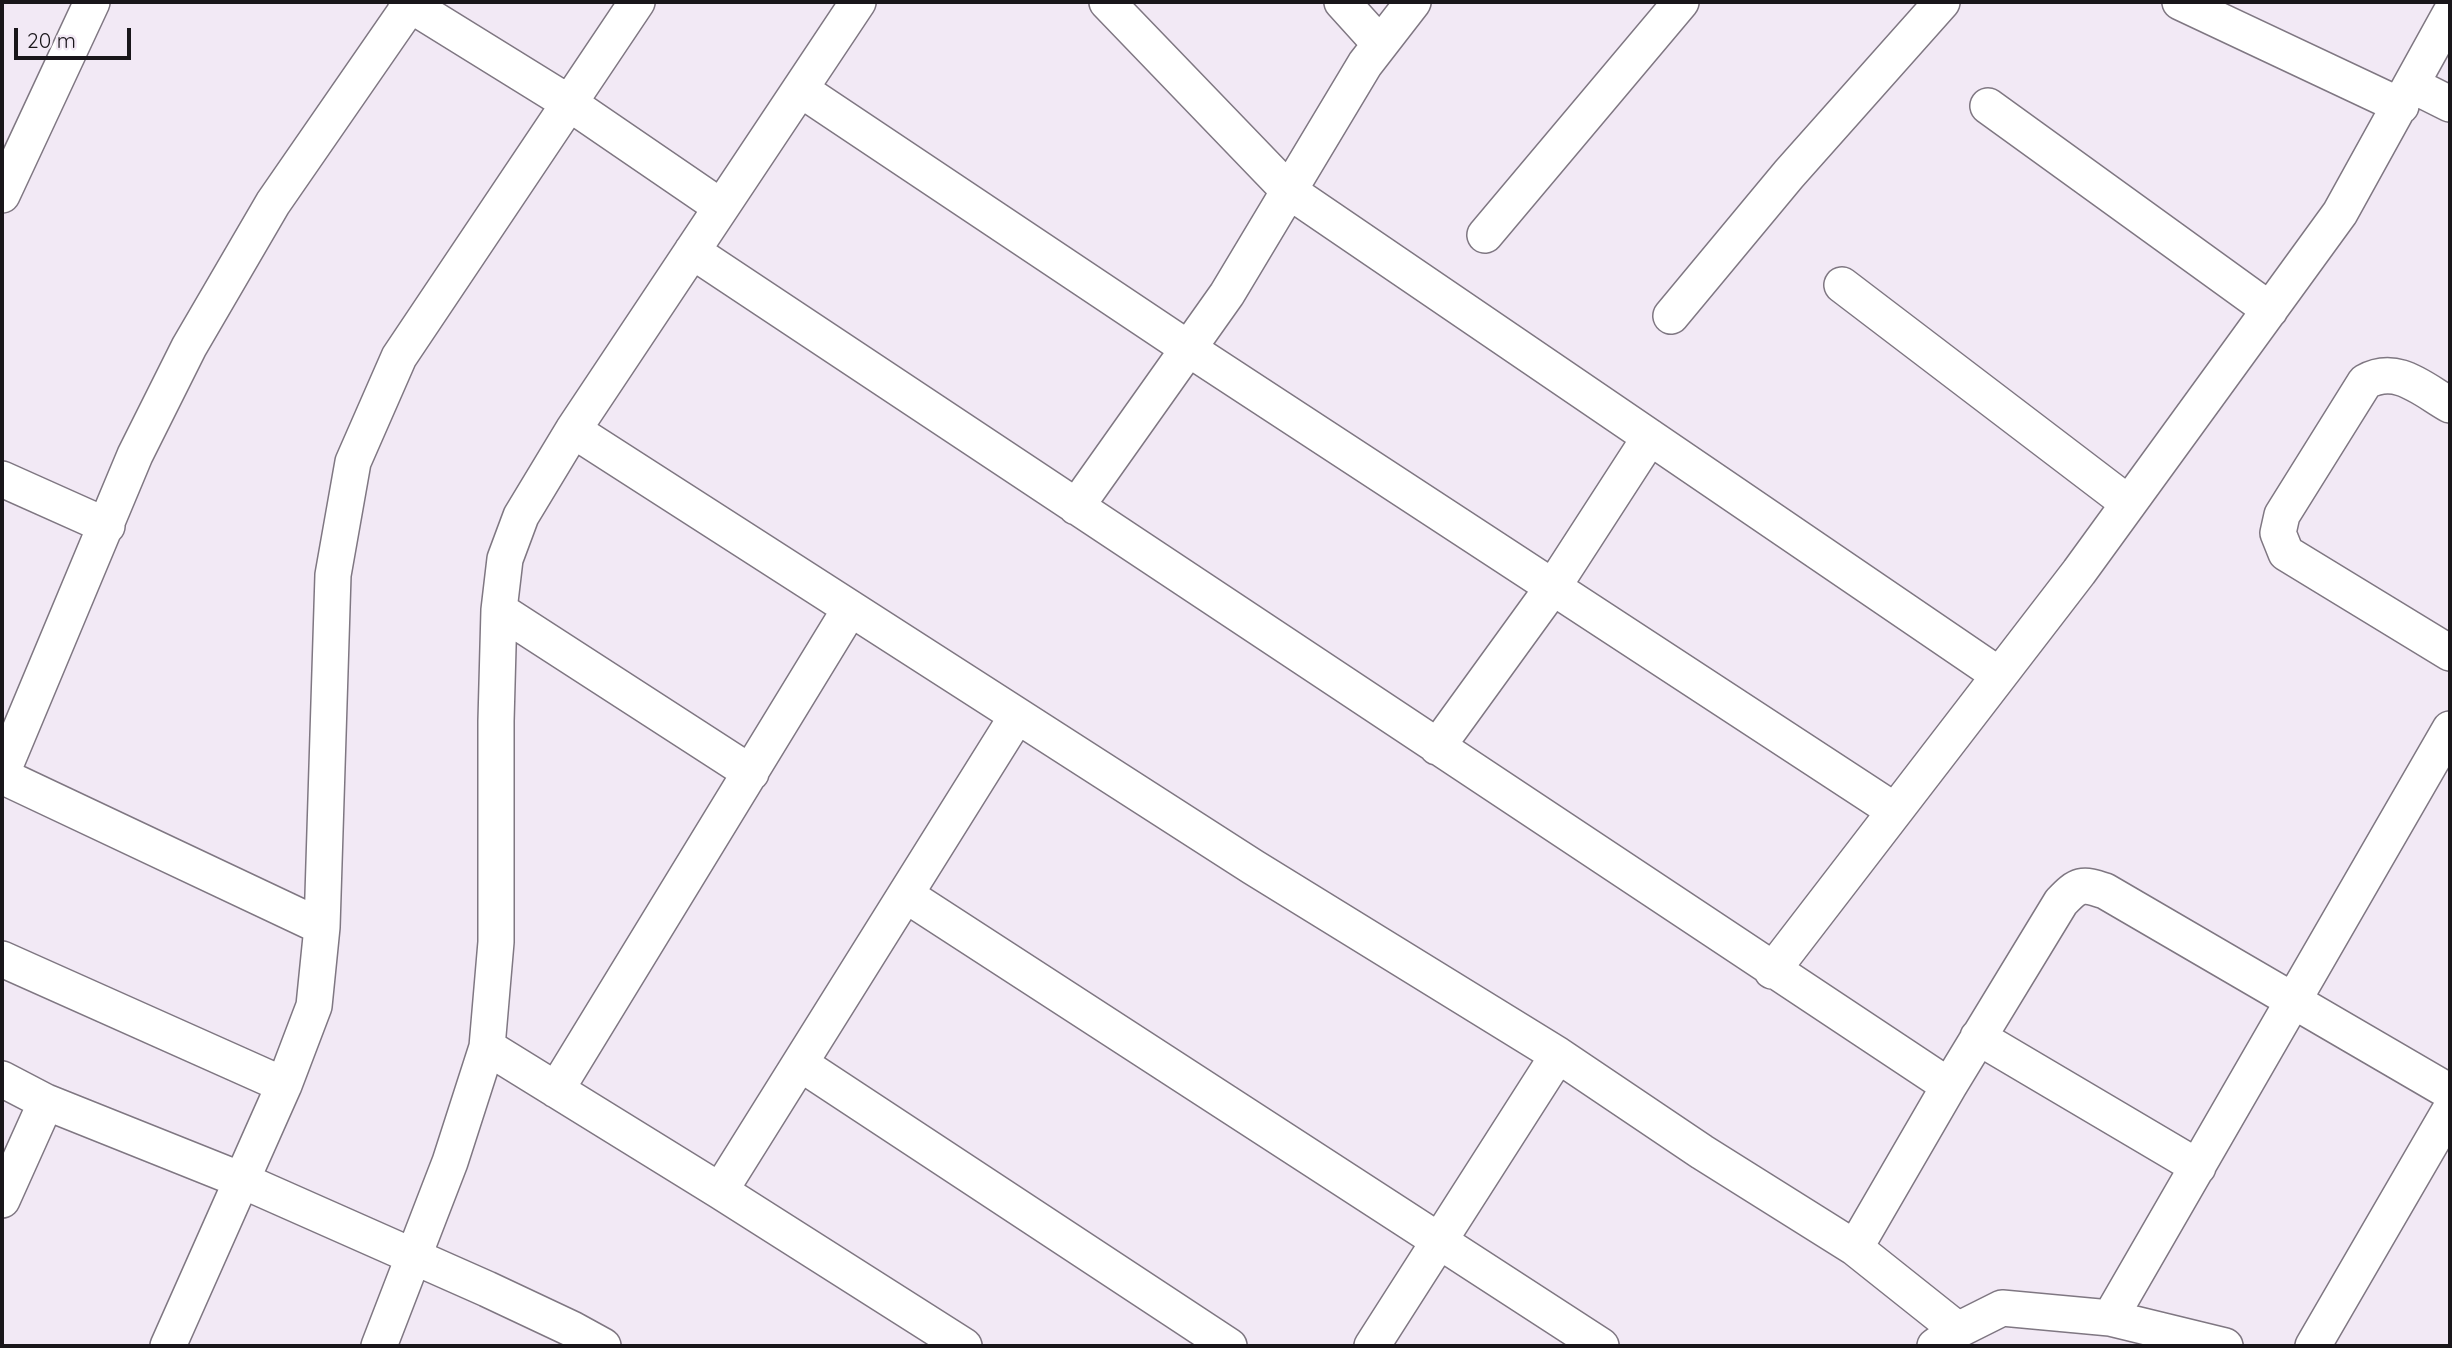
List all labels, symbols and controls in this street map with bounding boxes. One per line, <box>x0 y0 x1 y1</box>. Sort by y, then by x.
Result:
scale bar <box>18 14 135 58</box>
text: 20 m <box>27 27 76 53</box>

